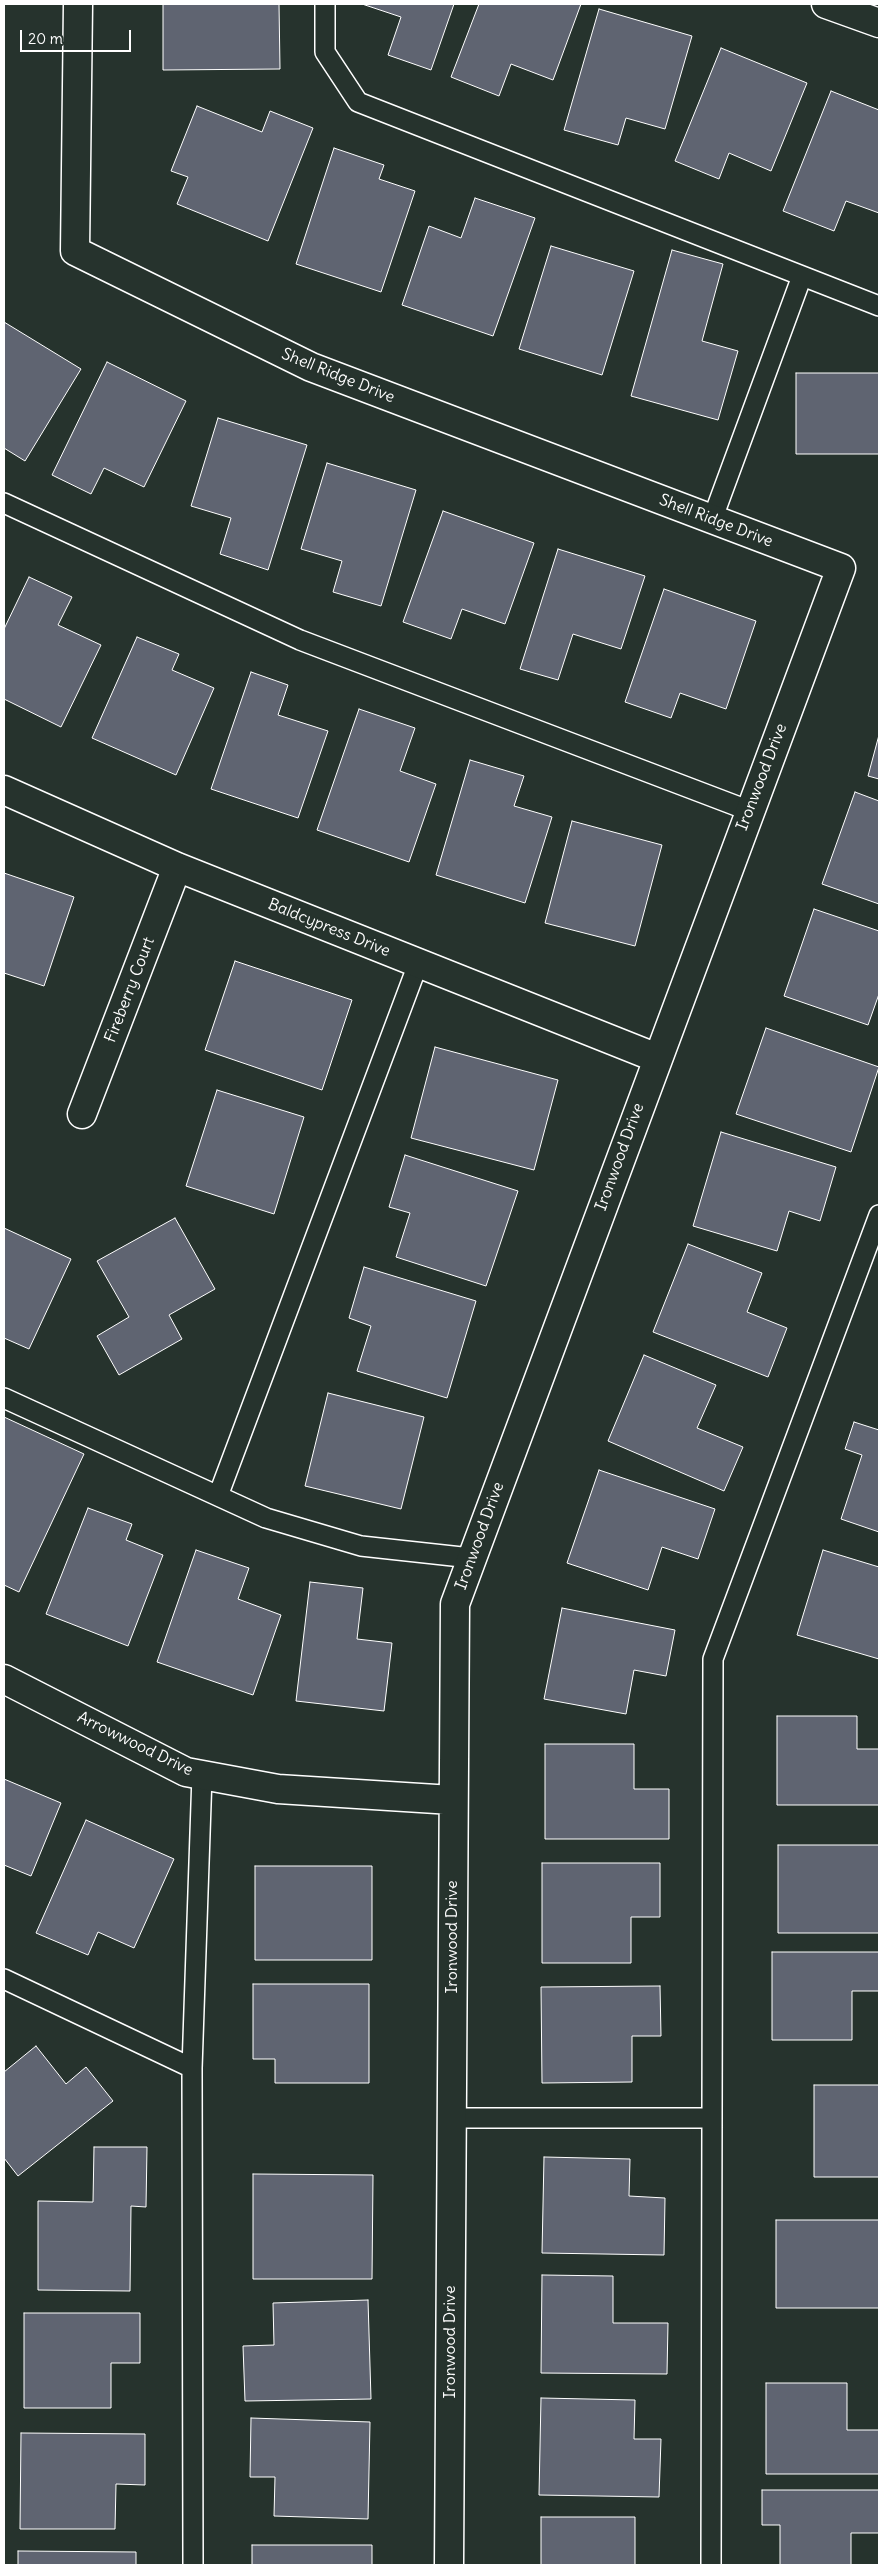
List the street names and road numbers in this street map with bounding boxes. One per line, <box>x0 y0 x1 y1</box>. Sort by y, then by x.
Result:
street label: Shell Ridge Drive <box>279 345 397 407</box>
street label: Shell Ridge Drive <box>657 491 775 551</box>
street label: Ironwood Drive <box>733 721 791 833</box>
street label: Baldcypress Drive <box>265 895 393 961</box>
street label: Fireberry Court <box>101 935 159 1045</box>
street label: Ironwood Drive <box>592 1101 648 1213</box>
street label: Ironwood Drive <box>452 1480 508 1592</box>
street label: Arrowwood Drive <box>74 1708 196 1780</box>
street label: Ironwood Drive <box>442 1880 462 1994</box>
street label: Ironwood Drive <box>440 2285 460 2399</box>

